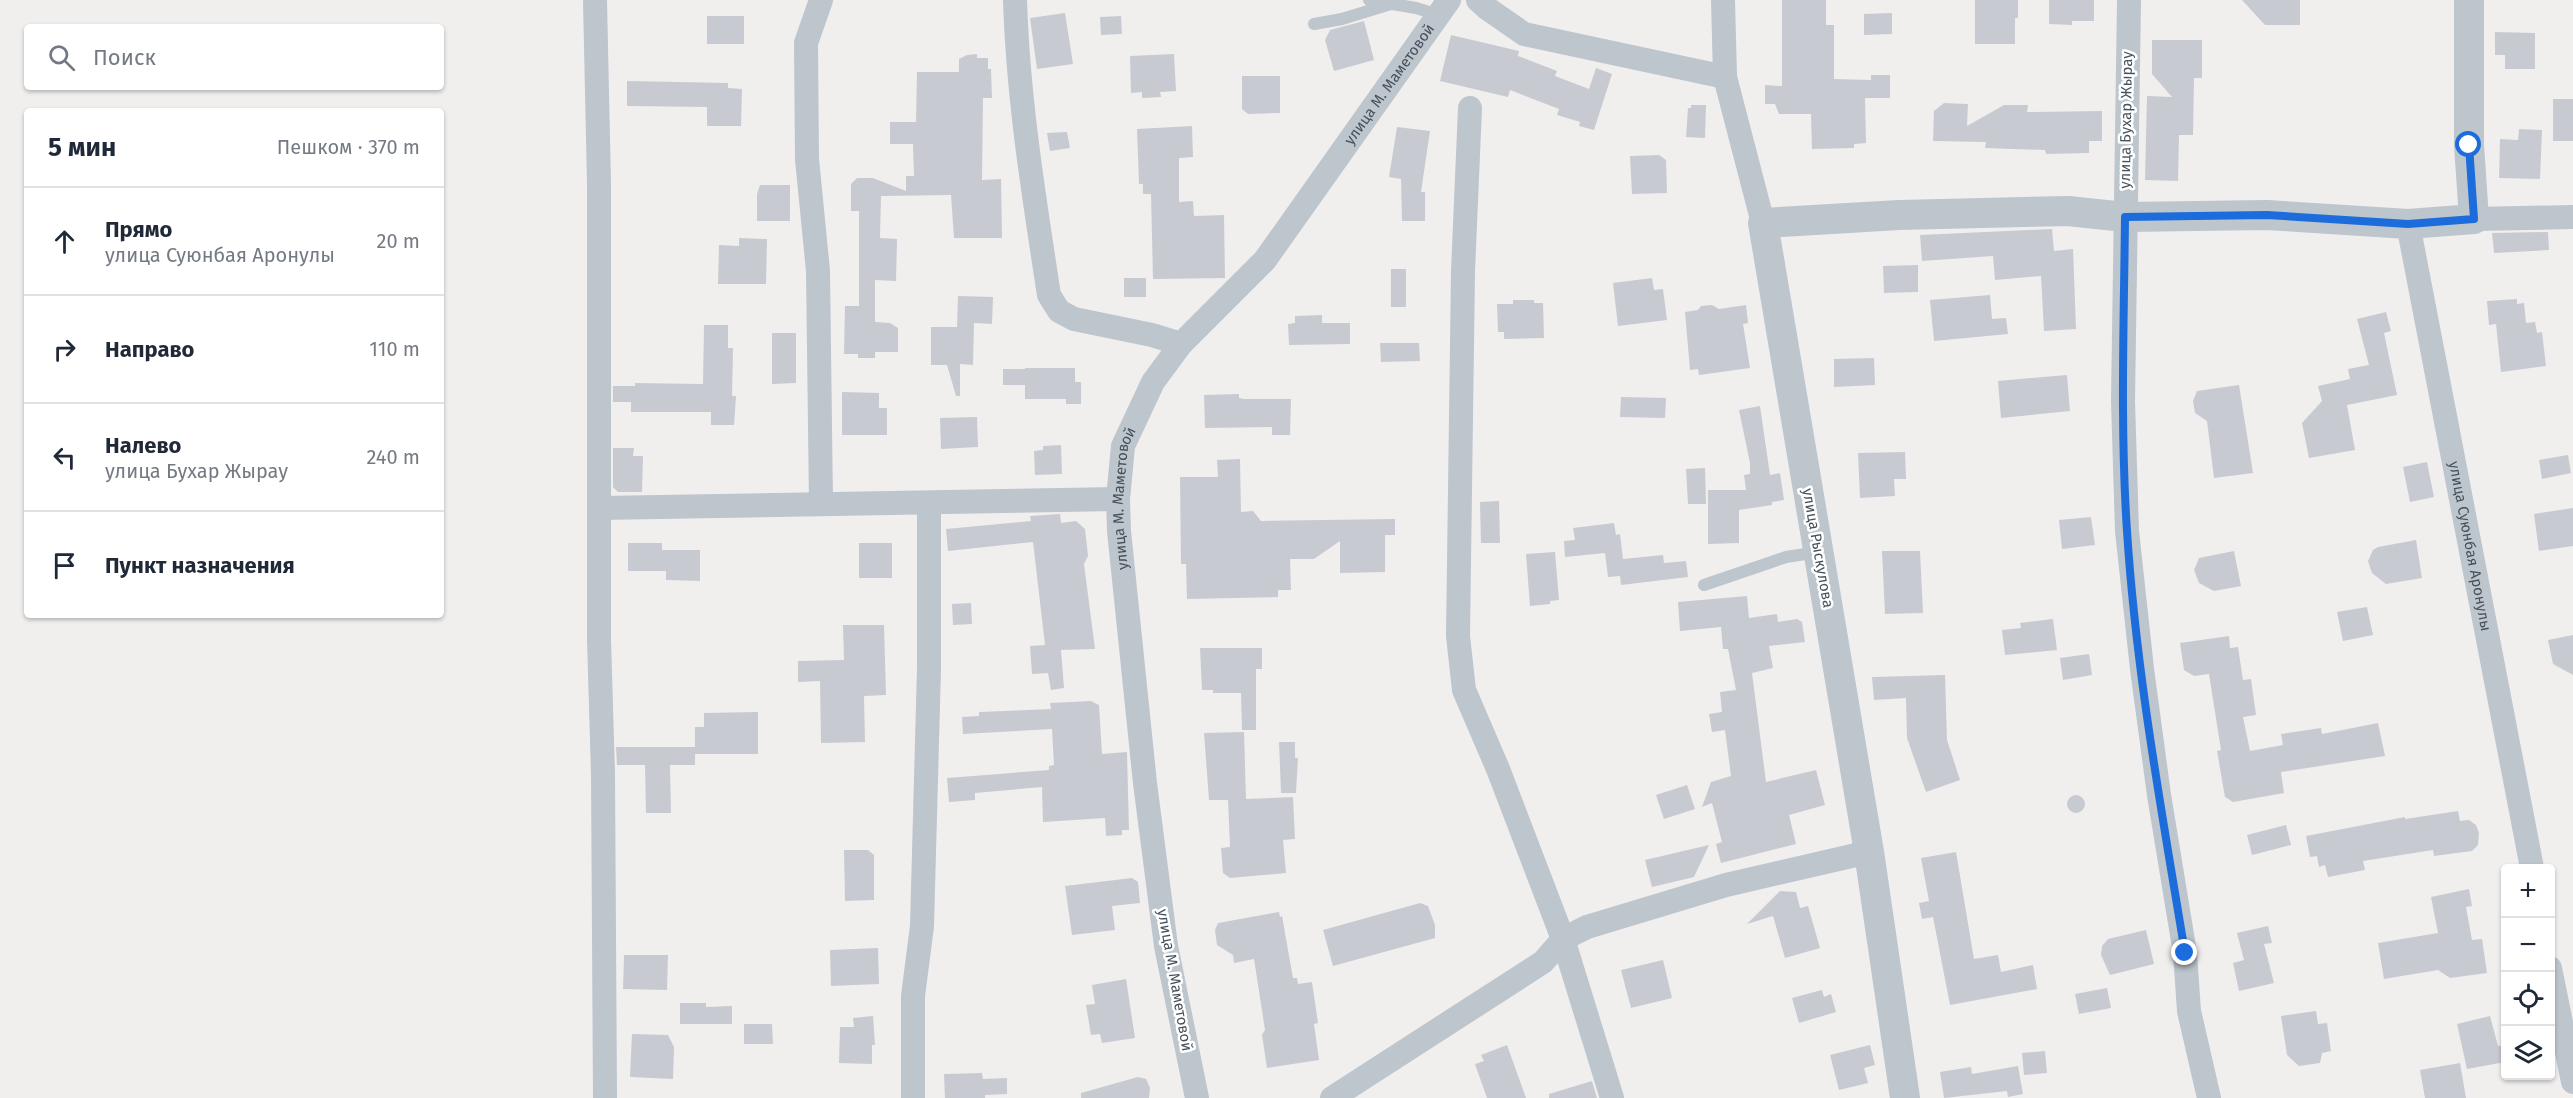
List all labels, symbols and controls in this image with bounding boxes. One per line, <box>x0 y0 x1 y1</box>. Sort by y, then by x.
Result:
street label: улица М. Маметовой <box>1340 20 1438 148</box>
search box <box>24 24 444 90</box>
icon: search <box>45 41 78 74</box>
text: Поиск <box>93 44 156 71</box>
street label: улица Бухар Жырау <box>2116 51 2136 189</box>
route start <box>2455 131 2481 157</box>
text: 5 мин <box>48 132 116 163</box>
text: Пешком · 370 m <box>277 135 420 159</box>
text: Прямо <box>105 216 172 243</box>
icon: ahead <box>48 225 81 258</box>
text: 20 m <box>377 229 420 253</box>
text: улица Суюнбая Аронулы <box>105 243 335 267</box>
icon: right <box>48 333 81 366</box>
text: Направо <box>105 336 194 363</box>
text: 110 m <box>369 337 420 361</box>
street label: улица М. Маметовой <box>1108 424 1140 571</box>
text: Налево <box>105 432 181 459</box>
icon: left <box>48 441 81 474</box>
text: 240 m <box>366 445 420 469</box>
text: улица Бухар Жырау <box>105 459 288 483</box>
street label: улица Суюнбая Аронулы <box>2445 460 2495 633</box>
street label: улица Рыскулова <box>1799 487 1837 609</box>
icon: arrive <box>48 549 81 582</box>
text: Пункт назначения <box>105 552 295 579</box>
map controls <box>2501 864 2555 1080</box>
button: + <box>2501 864 2555 918</box>
street label: улица М. Маметовой <box>1154 908 1196 1052</box>
button: − <box>2501 918 2555 972</box>
route end <box>2171 939 2197 965</box>
button: locate <box>2501 972 2555 1026</box>
button: layers <box>2501 1026 2555 1080</box>

